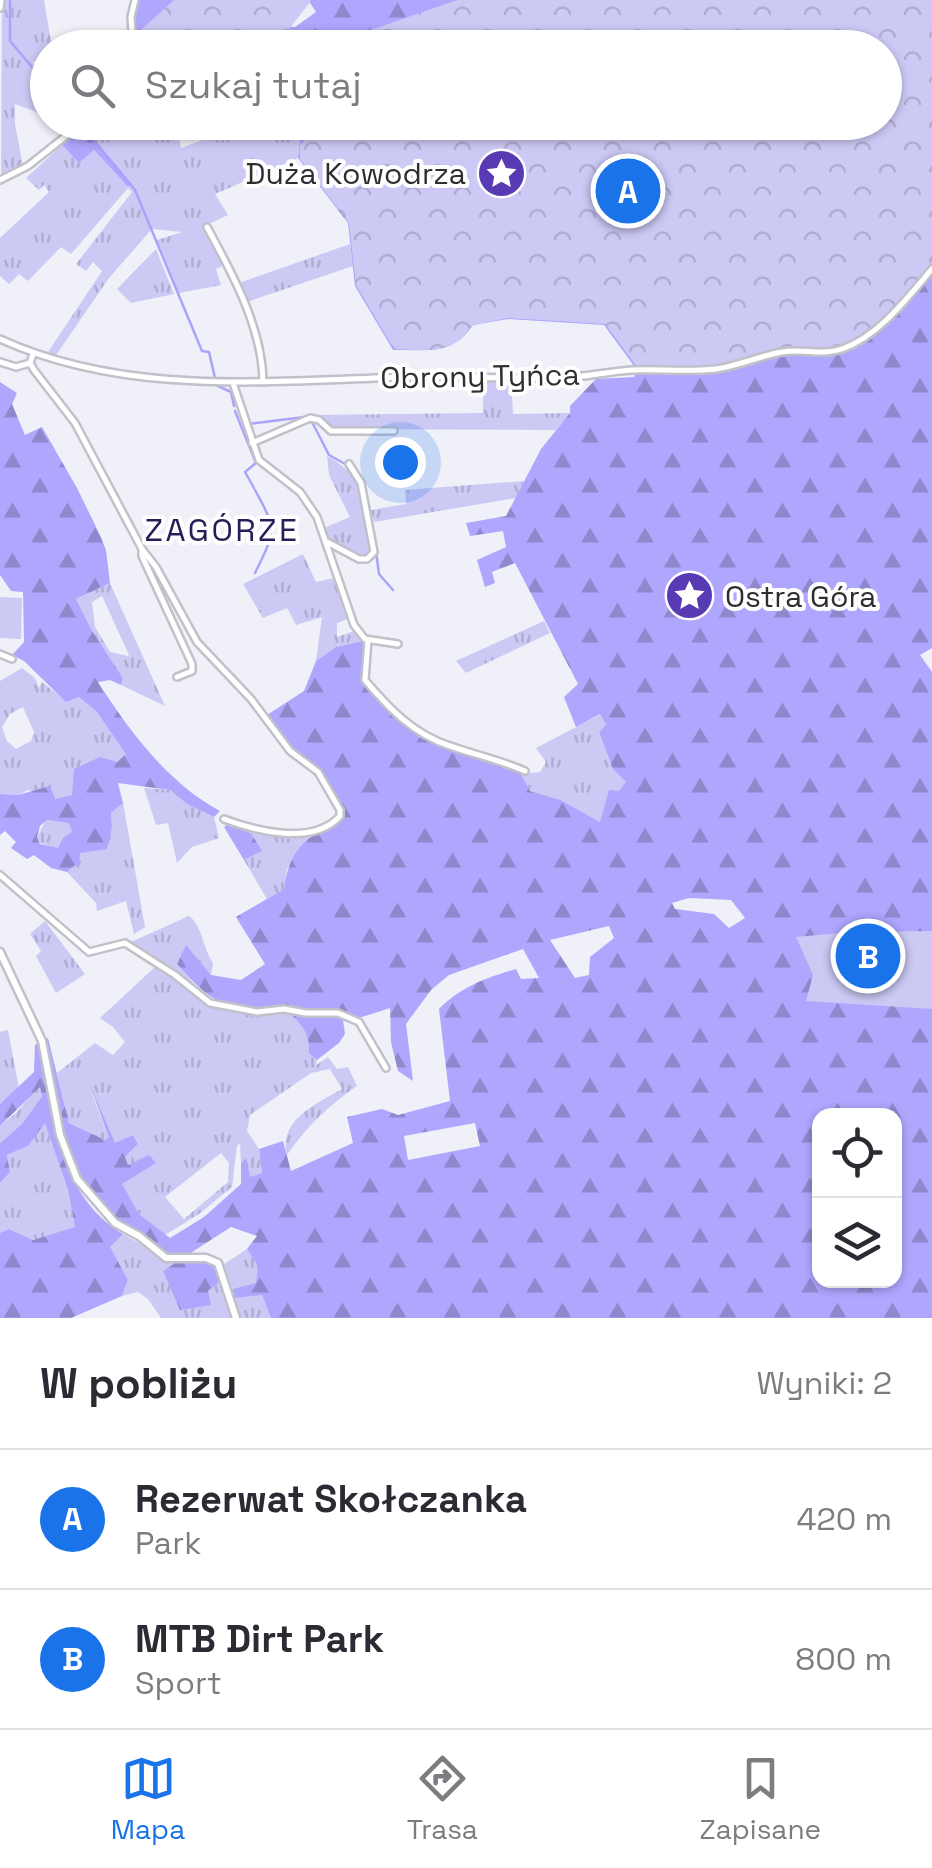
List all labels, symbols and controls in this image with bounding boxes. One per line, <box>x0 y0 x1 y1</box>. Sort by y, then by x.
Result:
search box <box>30 30 902 140</box>
icon: search <box>65 58 120 113</box>
text: Szukaj tutaj <box>145 61 362 109</box>
place icon: Duża Kowodrza <box>475 147 527 199</box>
place label: Duża Kowodrza <box>246 154 466 193</box>
pin: A <box>596 154 660 228</box>
street label: Obrony Tyńca <box>380 355 580 397</box>
your location <box>375 437 426 488</box>
district label: ZAGÓRZE <box>144 510 300 550</box>
place icon: Ostra Góra <box>664 570 716 622</box>
place label: Ostra Góra <box>725 577 877 616</box>
pin: B <box>836 918 900 994</box>
map controls <box>812 1108 902 1288</box>
button: locate <box>812 1108 902 1198</box>
button: layers <box>812 1198 902 1288</box>
text: W pobliżu <box>40 1357 237 1410</box>
text: Wyniki: 2 <box>756 1363 892 1403</box>
text: Rezerwat Skołczanka <box>135 1475 527 1523</box>
text: A <box>62 1499 83 1539</box>
text: 420 m <box>796 1499 892 1539</box>
text: Park <box>135 1523 202 1563</box>
text: MTB Dirt Park <box>135 1615 384 1663</box>
text: B <box>62 1639 83 1679</box>
text: 800 m <box>795 1639 892 1679</box>
text: Sport <box>135 1663 222 1703</box>
tab: Mapa <box>111 1751 185 1847</box>
tab: Trasa <box>407 1751 478 1847</box>
tab: Zapisane <box>700 1751 821 1847</box>

